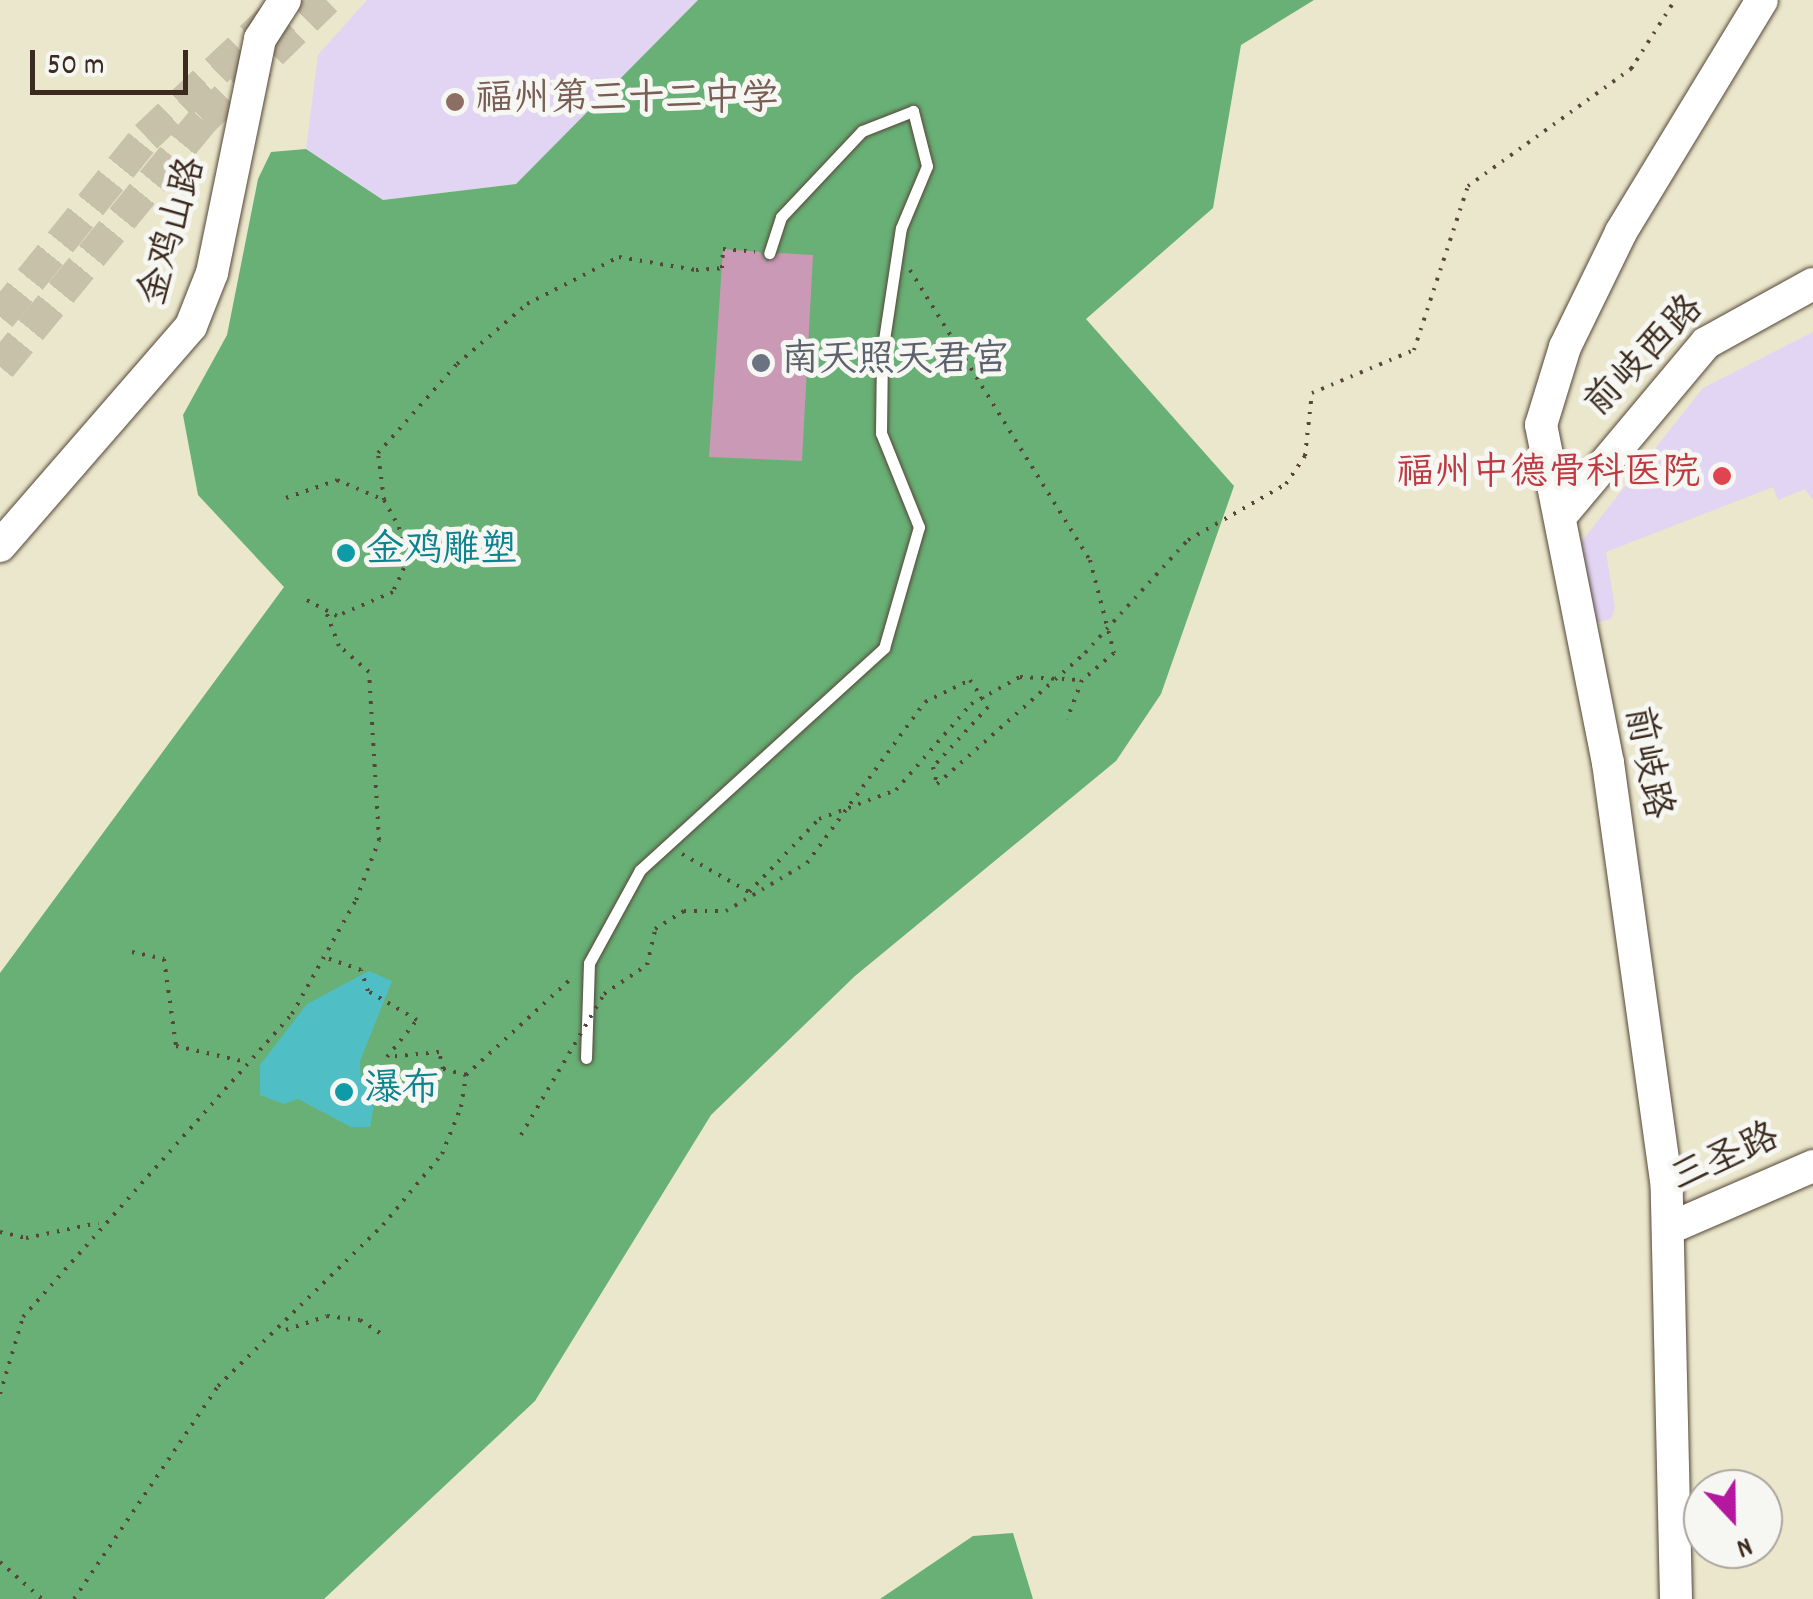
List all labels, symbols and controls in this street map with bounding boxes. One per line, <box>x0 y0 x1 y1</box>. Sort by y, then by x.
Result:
scale bar <box>35 30 192 92</box>
text: 50 m <box>47 46 105 89</box>
place label: 福州第三十二中学 <box>475 79 779 125</box>
marker: 福州第三十二中学 <box>444 91 466 113</box>
street label: 金鸡山路 <box>132 153 218 311</box>
street label: 前岐西路 <box>1577 287 1715 429</box>
place label: 南天照天君宫 <box>781 340 1009 386</box>
marker: 南天照天君宫 <box>750 352 772 374</box>
place label: 福州中德骨科医院 <box>1396 453 1700 499</box>
marker: 福州中德骨科医院 <box>1709 463 1735 489</box>
place label: 金鸡雕塑 <box>366 530 518 576</box>
marker: 金鸡雕塑 <box>335 542 357 564</box>
street label: 前岐路 <box>1612 703 1678 823</box>
place label: 瀑布 <box>364 1069 440 1115</box>
marker: 瀑布 <box>333 1081 355 1103</box>
street label: 三圣路 <box>1665 1116 1787 1204</box>
north arrow <box>1683 1469 1783 1569</box>
text: N <box>1730 1524 1757 1566</box>

